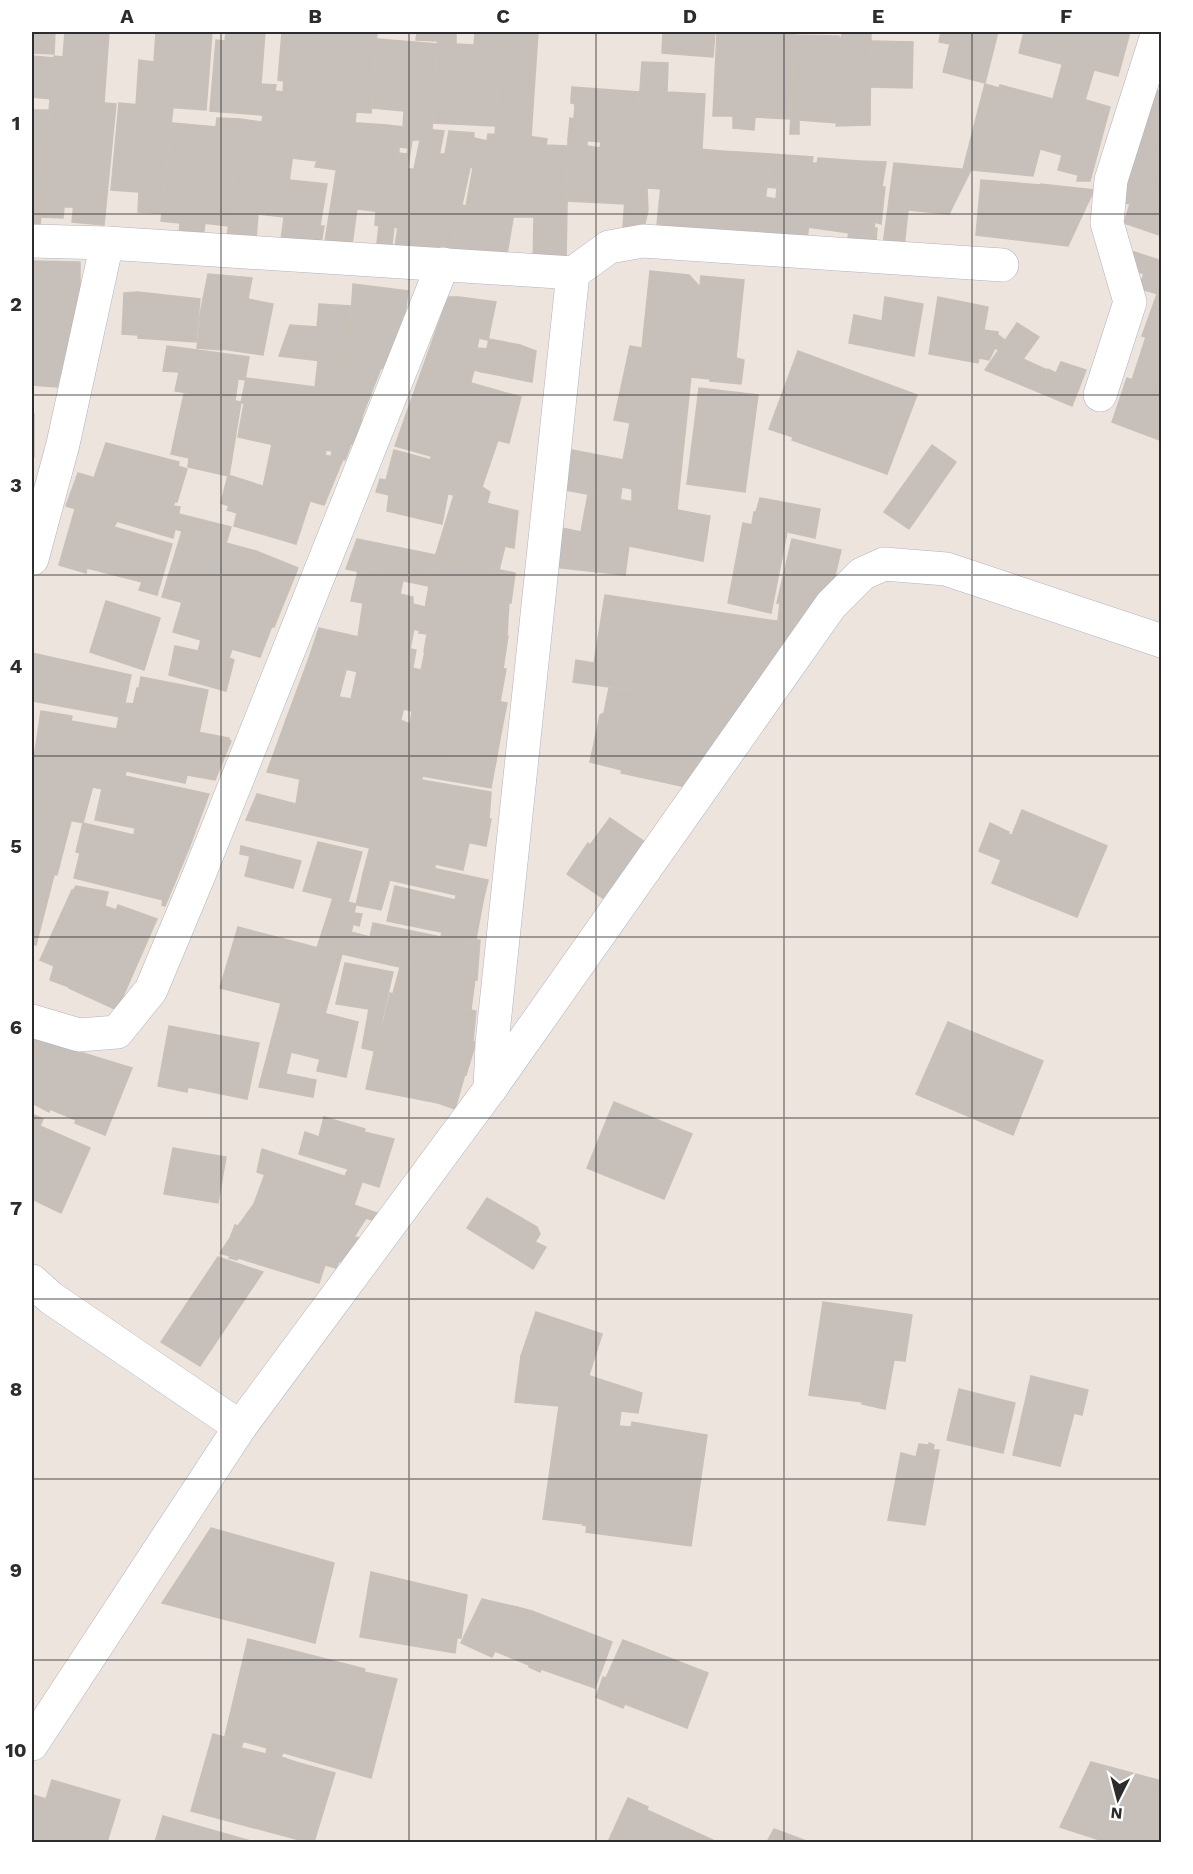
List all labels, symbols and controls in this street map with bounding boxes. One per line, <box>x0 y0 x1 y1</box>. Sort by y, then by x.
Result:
text: A <box>120 4 134 28</box>
text: B <box>308 4 322 28</box>
text: C <box>496 4 510 28</box>
text: D <box>683 4 697 28</box>
text: E <box>872 4 884 28</box>
text: F <box>1060 4 1072 28</box>
text: 1 <box>12 111 20 135</box>
text: 2 <box>10 292 22 316</box>
text: 3 <box>10 473 22 497</box>
text: 4 <box>10 654 23 678</box>
text: 5 <box>10 834 22 858</box>
text: 6 <box>10 1015 22 1039</box>
text: 7 <box>10 1196 22 1220</box>
text: 8 <box>10 1377 22 1401</box>
text: 9 <box>10 1558 22 1582</box>
text: 10 <box>5 1738 27 1762</box>
north arrow <box>1088 1769 1148 1829</box>
text: N <box>1110 1803 1123 1823</box>

